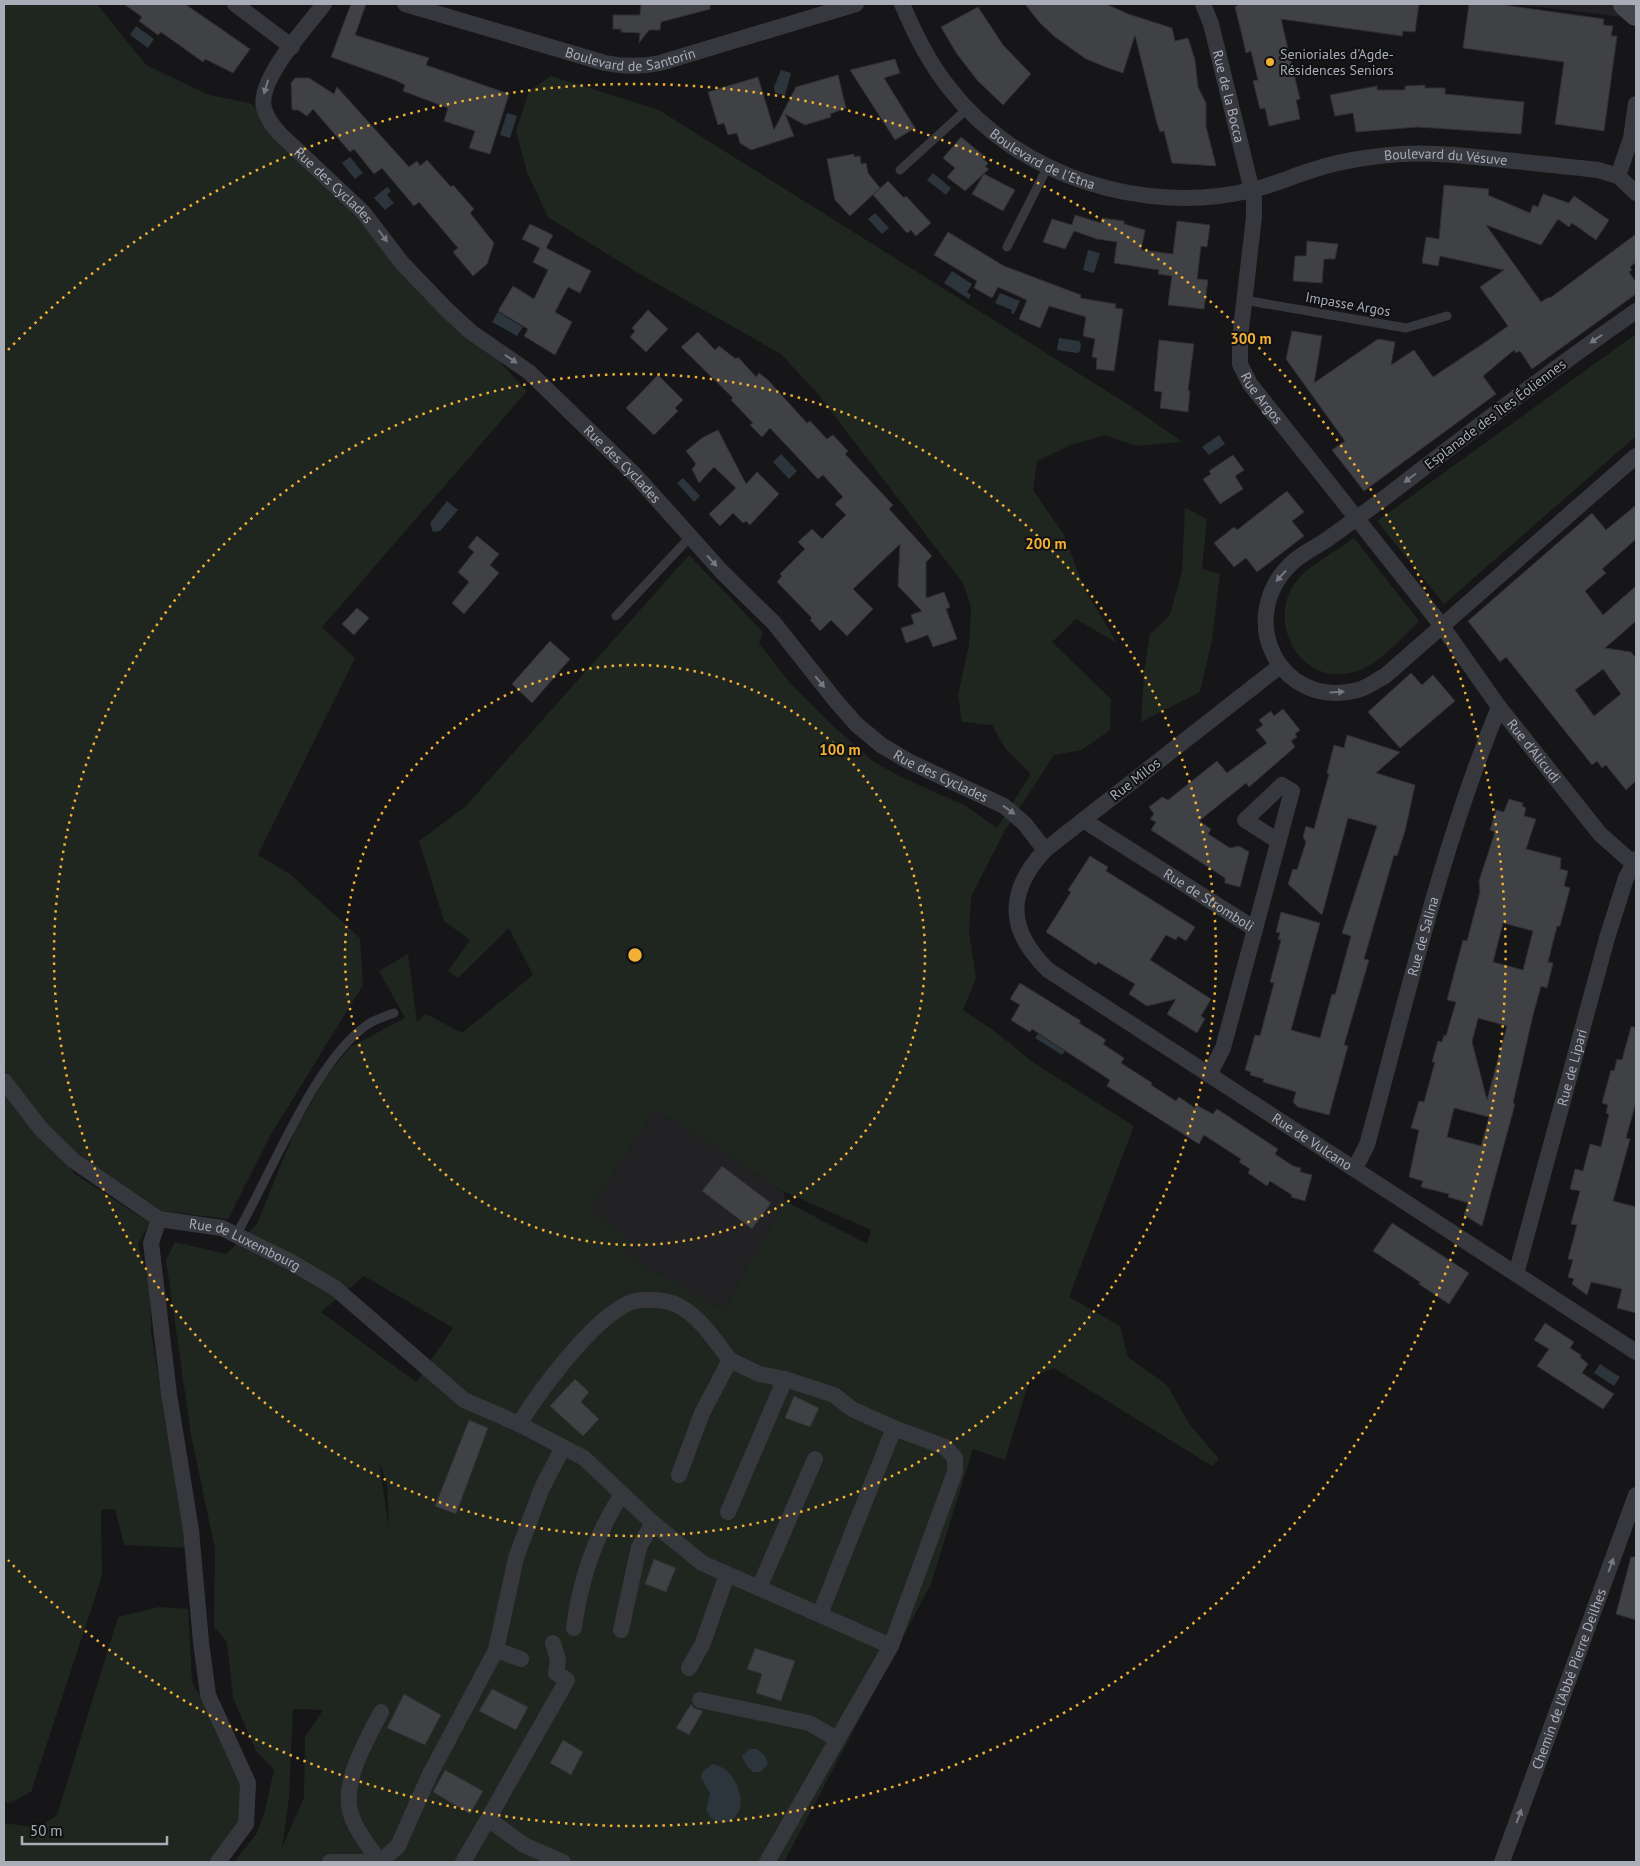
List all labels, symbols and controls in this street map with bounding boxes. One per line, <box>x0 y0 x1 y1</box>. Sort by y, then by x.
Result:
street label: Boulevard de Santorin <box>563 43 697 75</box>
place label: Senioriales d'Agde- Résidences Seniors <box>1280 45 1394 79</box>
street label: Rue de la Bocca <box>1209 48 1249 145</box>
marker: Senioriales d'Agde- Résidences Seniors <box>1264 56 1276 68</box>
one-way arrow <box>262 80 270 95</box>
street label: Boulevard de l'Etna <box>986 124 1097 193</box>
street label: Rue des Cyclades <box>291 143 377 227</box>
street label: Boulevard du Vésuve <box>1383 144 1508 169</box>
one-way arrow <box>378 229 388 243</box>
street label: Impasse Argos <box>1304 288 1392 320</box>
text: 300 m <box>1230 329 1272 348</box>
one-way arrow <box>1589 334 1603 344</box>
one-way arrow <box>505 354 518 364</box>
street label: Esplanade des Îles Éoliennes <box>1421 355 1569 473</box>
street label: Rue Argos <box>1237 369 1287 427</box>
street label: Rue des Cyclades <box>580 421 665 507</box>
one-way arrow <box>1404 473 1417 484</box>
text: 200 m <box>1025 534 1067 553</box>
one-way arrow <box>706 554 718 566</box>
one-way arrow <box>1275 570 1287 582</box>
one-way arrow <box>814 675 825 688</box>
one-way arrow <box>1329 688 1345 696</box>
street label: Rue d'Alicudi <box>1503 715 1565 787</box>
text: 100 m <box>819 740 861 759</box>
street label: Rue des Cyclades <box>890 745 991 806</box>
street label: Rue Milos <box>1106 754 1164 804</box>
one-way arrow <box>1002 805 1016 815</box>
street label: Rue de Stromboli <box>1160 864 1258 935</box>
street label: Rue de Salina <box>1403 894 1443 978</box>
centre of rings <box>626 946 644 964</box>
street label: Rue de Lipari <box>1553 1027 1591 1108</box>
street label: Rue de Vulcano <box>1269 1109 1356 1174</box>
street label: Rue de Luxembourg <box>188 1214 304 1275</box>
one-way arrow <box>1608 1558 1615 1573</box>
street label: Chemin de l'Abbé Pierre Deilhes <box>1528 1586 1610 1772</box>
one-way arrow <box>1515 1808 1523 1823</box>
scale bar <box>22 1814 168 1846</box>
text: 50 m <box>30 1821 63 1840</box>

